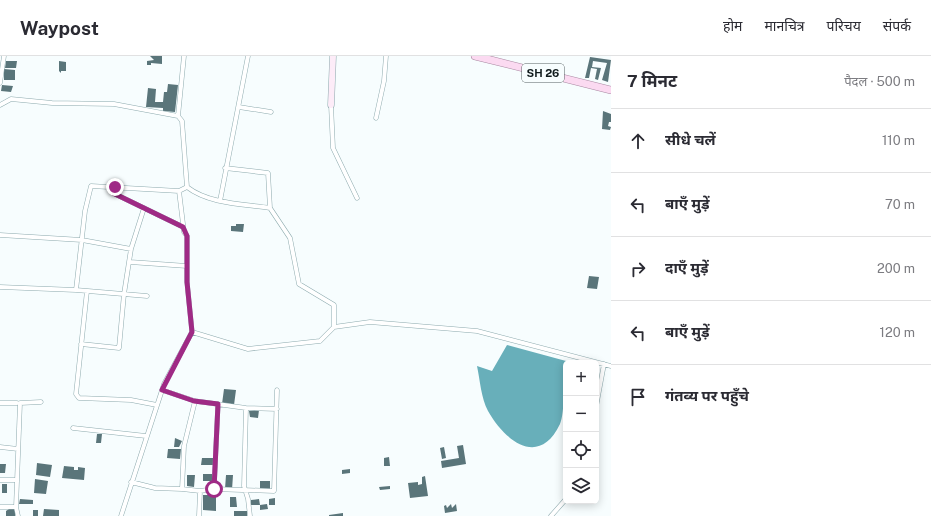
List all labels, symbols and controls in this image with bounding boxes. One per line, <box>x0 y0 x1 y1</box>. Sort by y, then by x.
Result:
text: Waypost <box>20 17 99 39</box>
text: होम <box>723 18 742 34</box>
text: मानचित्र <box>764 18 805 34</box>
text: परिचय <box>827 18 861 34</box>
text: संपर्क <box>883 18 911 34</box>
road number: SH 26 <box>522 64 564 82</box>
text: 7 मिनट <box>627 71 677 91</box>
text: पैदल · 500 m <box>844 74 915 89</box>
icon: ahead <box>627 130 649 152</box>
text: सीधे चलें <box>665 131 716 148</box>
text: 110 m <box>882 133 915 148</box>
route end <box>106 178 124 196</box>
icon: left <box>627 194 649 216</box>
text: बाएँ मुड़ें <box>665 195 710 212</box>
text: 70 m <box>885 197 915 212</box>
icon: right <box>627 258 649 280</box>
text: दाएँ मुड़ें <box>665 259 709 276</box>
text: 200 m <box>877 261 915 276</box>
icon: left <box>627 322 649 344</box>
text: बाएँ मुड़ें <box>665 323 710 340</box>
text: 120 m <box>880 325 915 340</box>
map controls <box>563 360 599 504</box>
button: + <box>563 360 599 396</box>
icon: arrive <box>627 386 649 408</box>
text: गंतव्य पर पहुँचे <box>665 387 749 404</box>
button: − <box>563 396 599 432</box>
button: locate <box>563 432 599 468</box>
button: layers <box>563 468 599 504</box>
route start <box>205 480 223 498</box>

